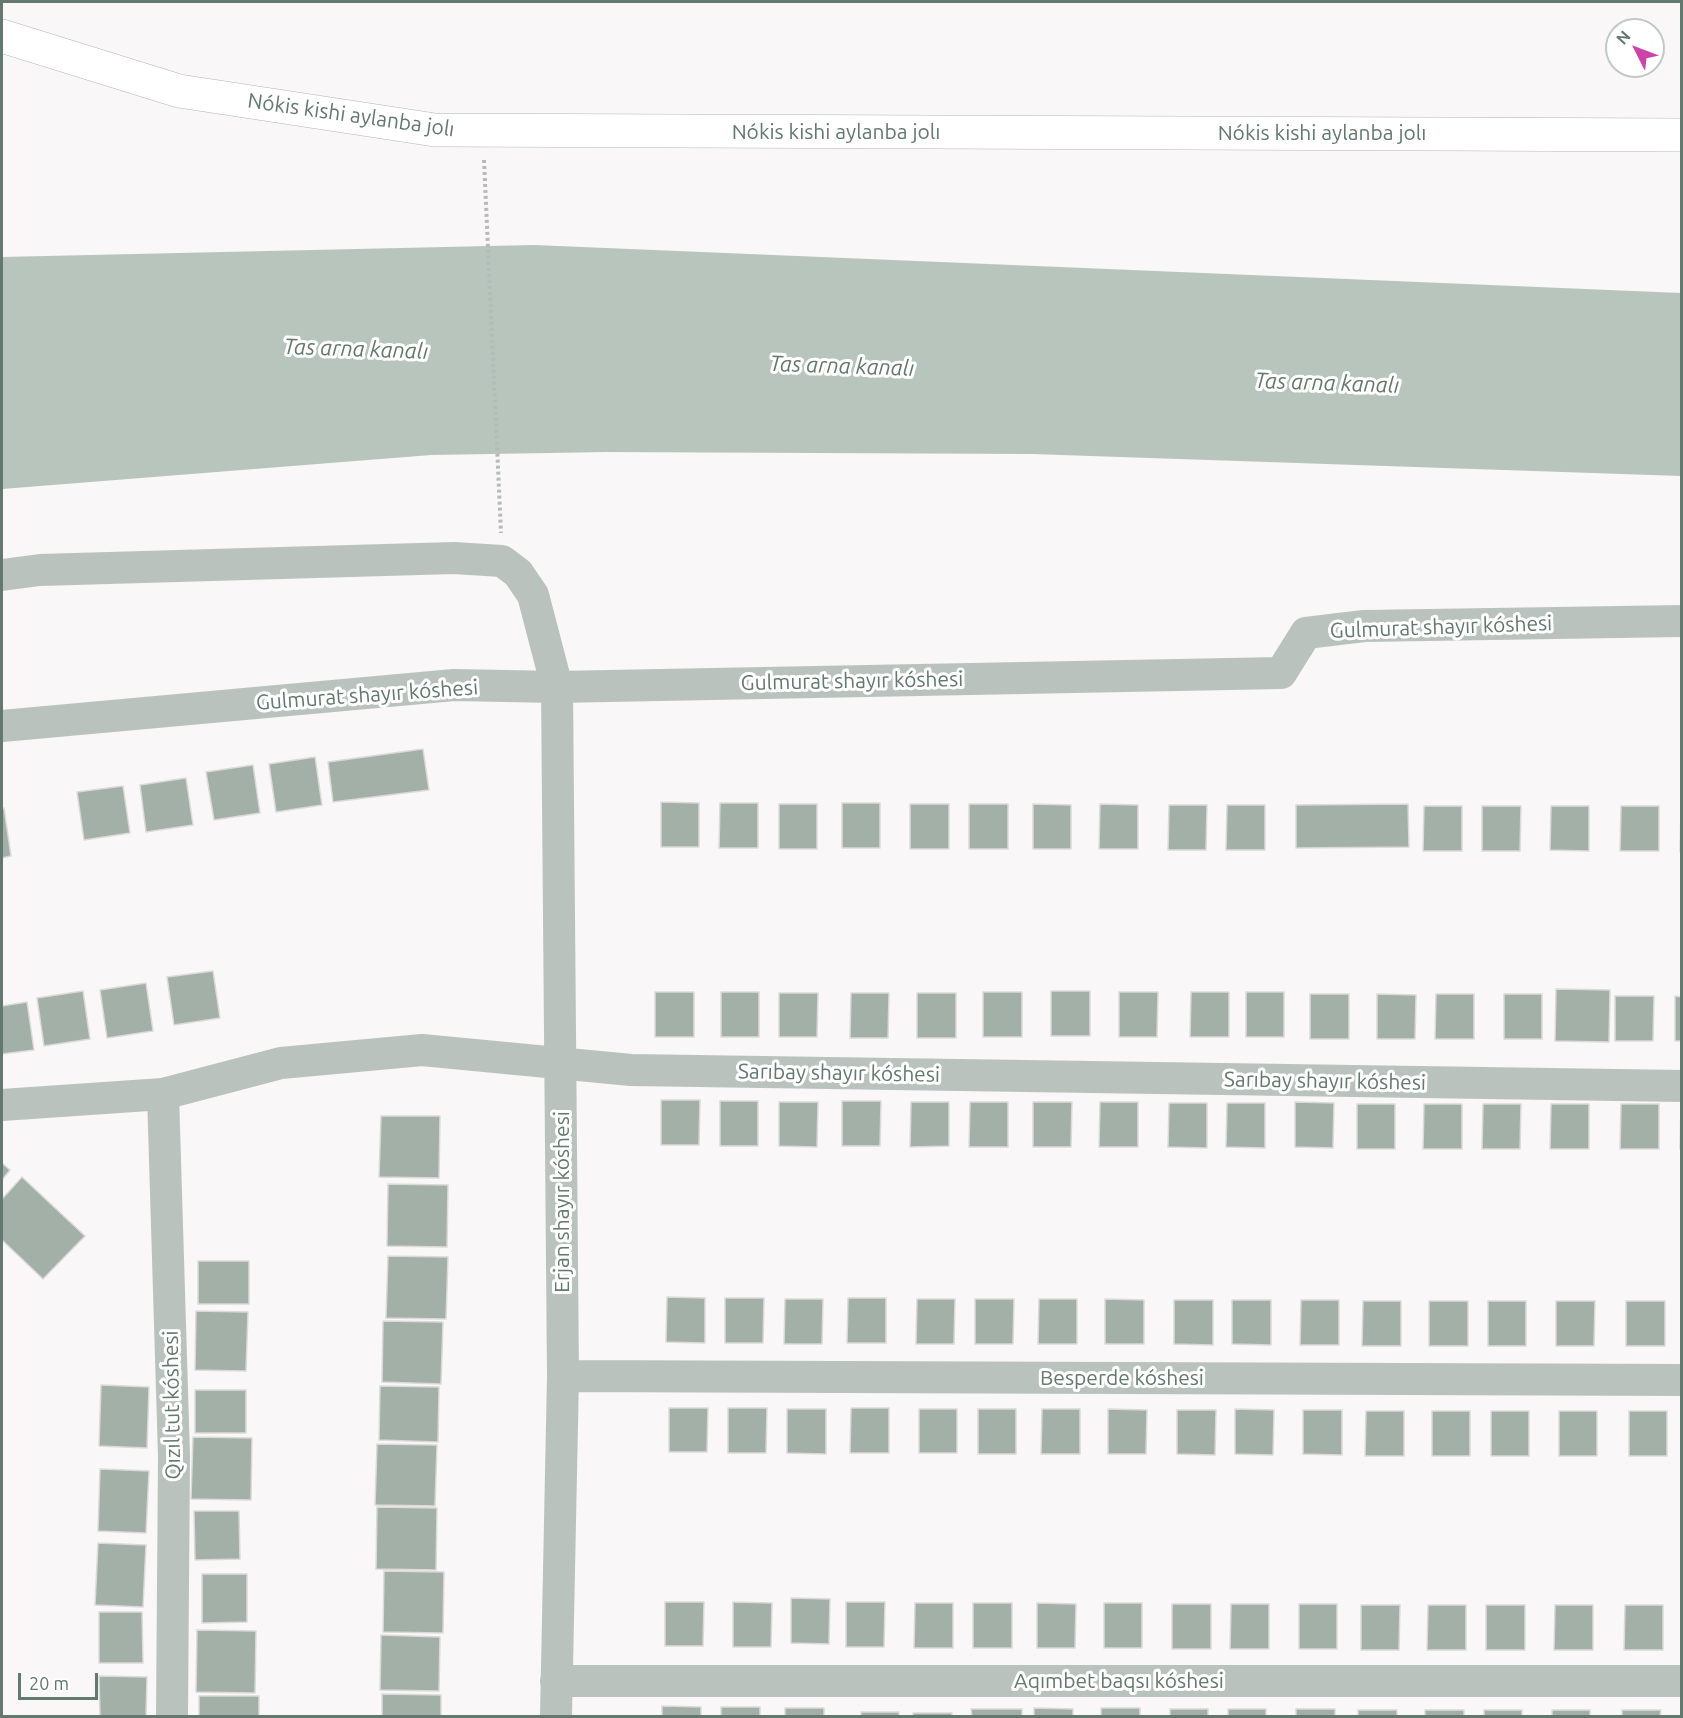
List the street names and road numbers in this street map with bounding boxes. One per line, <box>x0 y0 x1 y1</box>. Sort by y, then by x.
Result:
street label: Nókis kishi aylanba jolı <box>246 88 456 142</box>
street label: Nókis kishi aylanba jolı <box>732 119 940 145</box>
street label: Nókis kishi aylanba jolı <box>1218 120 1426 146</box>
street label: Gulmurat shayır kóshesi <box>1329 611 1553 643</box>
street label: Gulmurat shayır kóshesi <box>741 666 963 696</box>
street label: Gulmurat shayır kóshesi <box>255 675 479 715</box>
street label: Sarıbay shayır kóshesi <box>738 1059 940 1087</box>
street label: Sarıbay shayır kóshesi <box>1224 1067 1426 1095</box>
street label: Erjan shayır kóshesi <box>549 1111 575 1293</box>
street label: Qızıl tut kóshesi <box>158 1330 186 1480</box>
street label: Besperde kóshesi <box>1040 1365 1204 1391</box>
street label: Aqımbet baqsı kóshesi <box>1014 1668 1224 1694</box>

